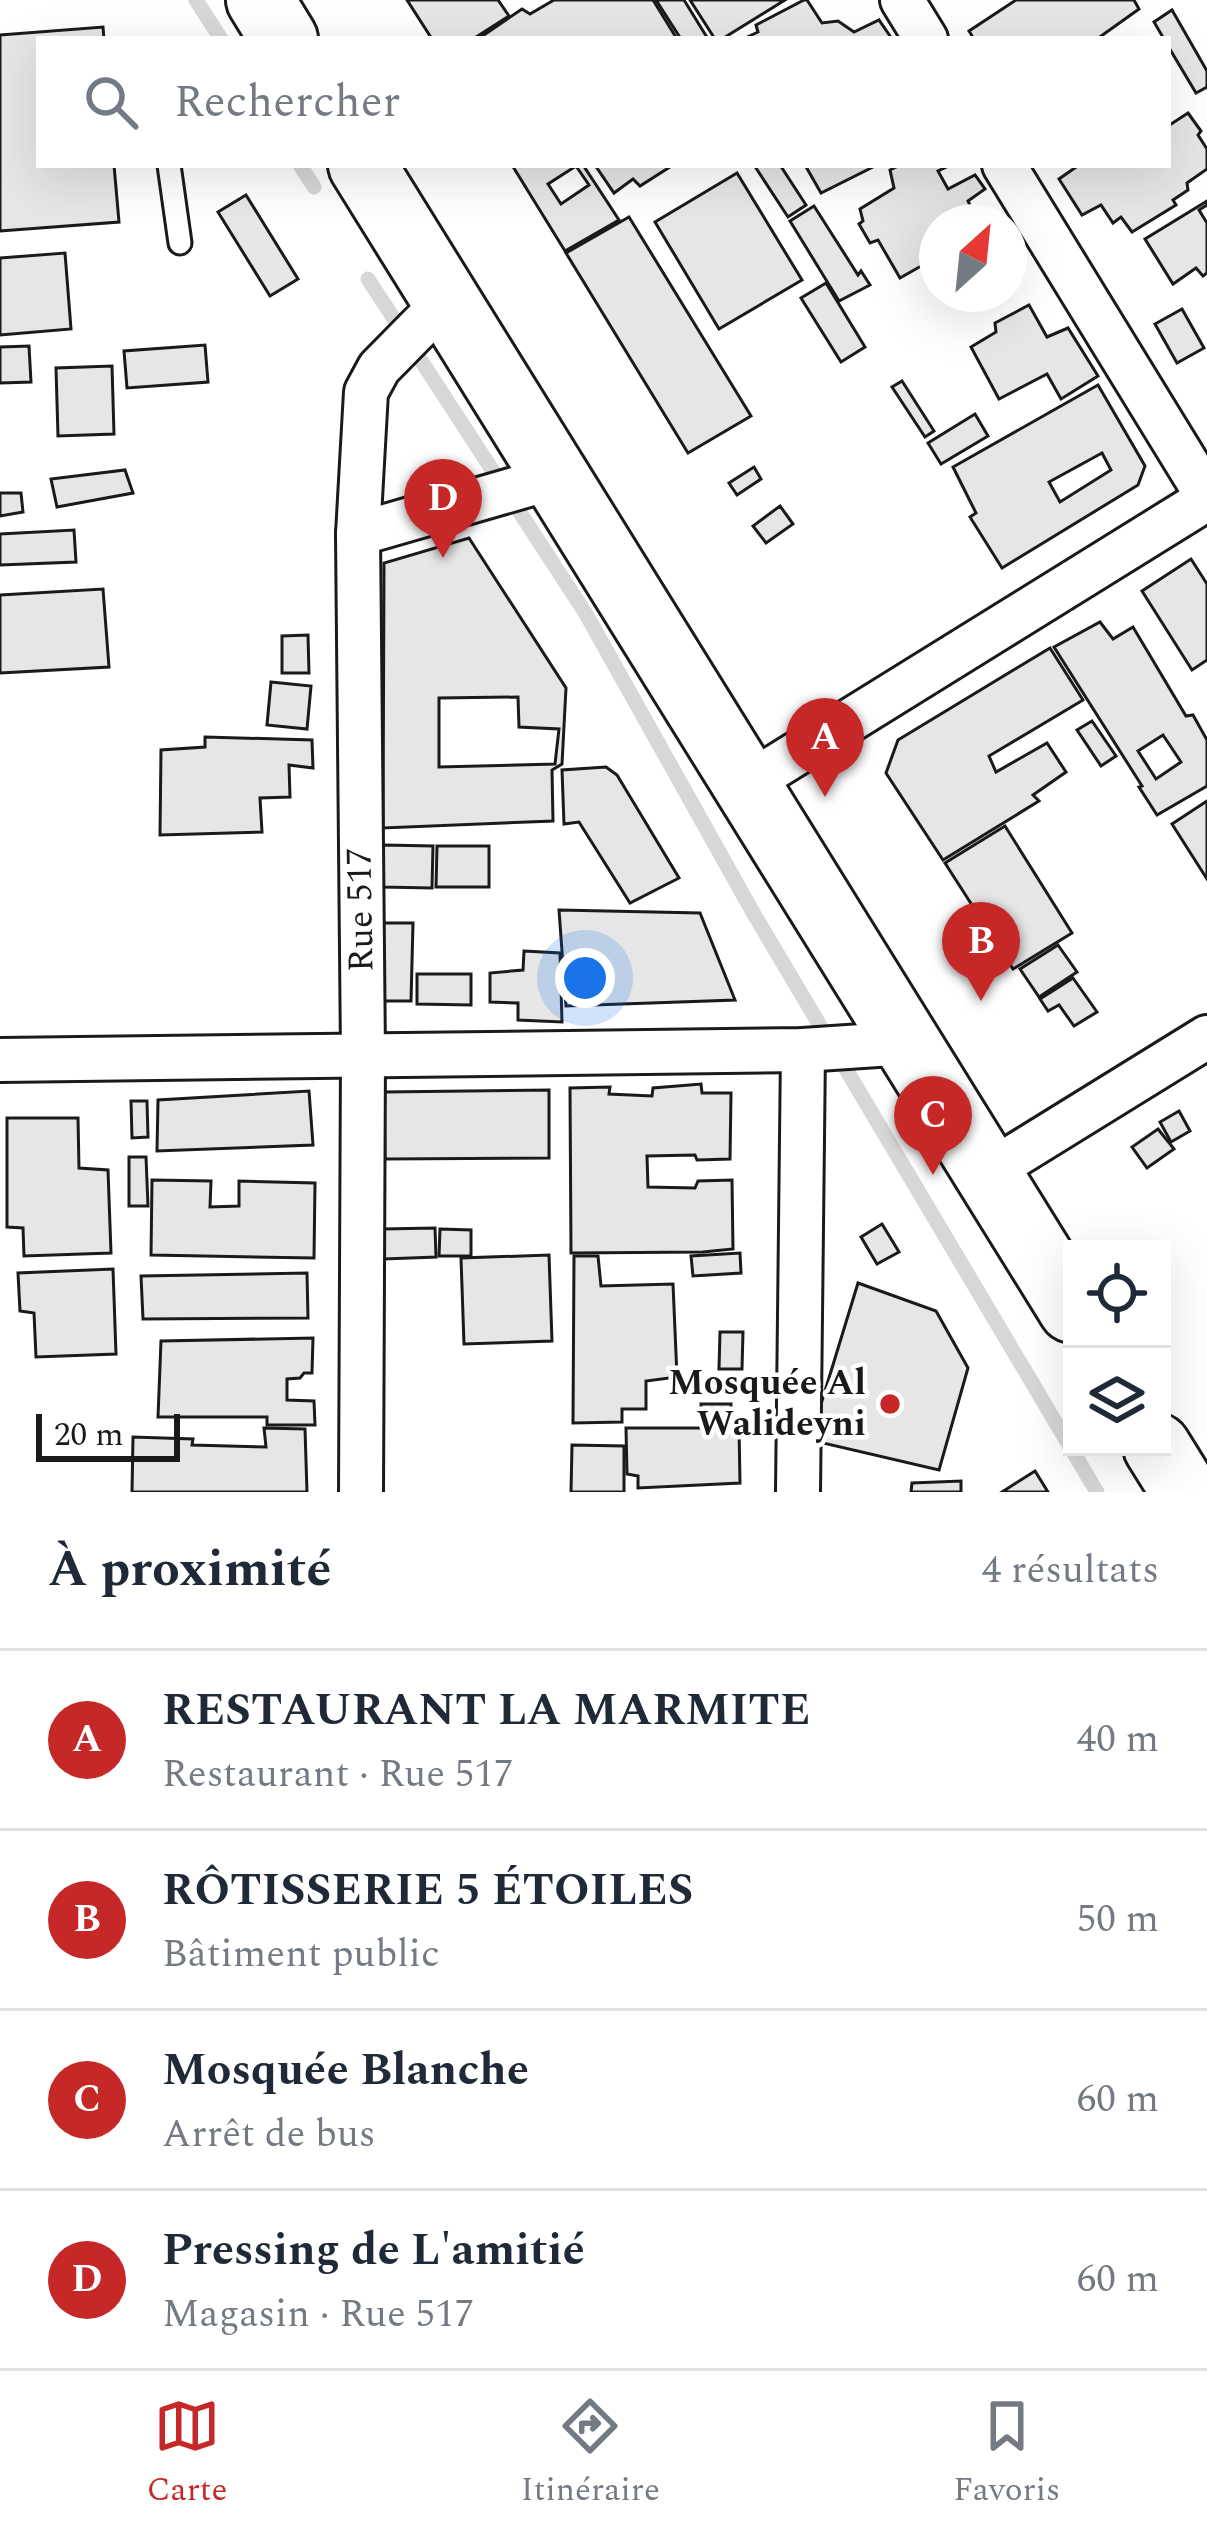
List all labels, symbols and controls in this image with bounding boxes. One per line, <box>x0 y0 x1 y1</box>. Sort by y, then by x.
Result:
search box <box>36 36 1171 168</box>
text: Rechercher <box>174 68 400 137</box>
icon: search <box>78 69 144 135</box>
north arrow <box>919 204 1027 312</box>
pin: D <box>404 459 482 558</box>
pin: A <box>786 698 864 797</box>
street label: Rue 517 <box>332 847 390 973</box>
pin: B <box>942 902 1020 1001</box>
your location <box>555 948 615 1008</box>
pin: C <box>894 1076 972 1175</box>
map controls <box>1063 1240 1171 1456</box>
button: locate <box>1063 1240 1171 1348</box>
button: layers <box>1063 1348 1171 1456</box>
place label: Mosquée Al Walideyni <box>668 1356 866 1452</box>
marker: Mosquée Al Walideyni <box>877 1391 903 1417</box>
scale bar <box>36 1408 180 1461</box>
text: 20 m <box>54 1410 124 1460</box>
text: À proximité <box>48 1531 332 1609</box>
text: 4 résultats <box>982 1541 1159 1600</box>
text: RESTAURANT LA MARMITE <box>162 1676 811 1745</box>
text: A <box>72 1710 102 1769</box>
text: 40 m <box>1077 1710 1159 1769</box>
text: Restaurant · Rue 517 <box>162 1745 513 1804</box>
text: RÔTISSERIE 5 ÉTOILES <box>162 1856 694 1925</box>
text: B <box>73 1890 101 1949</box>
text: 50 m <box>1077 1890 1159 1949</box>
text: Bâtiment public <box>162 1925 440 1984</box>
text: Mosquée Blanche <box>162 2036 529 2105</box>
text: C <box>73 2070 101 2129</box>
text: 60 m <box>1077 2070 1159 2129</box>
text: Arrêt de bus <box>162 2105 376 2164</box>
text: Pressing de L'amitié <box>162 2216 585 2285</box>
text: D <box>71 2250 103 2309</box>
text: 60 m <box>1077 2250 1159 2309</box>
text: Magasin · Rue 517 <box>162 2285 474 2344</box>
tab: Carte <box>147 2393 228 2515</box>
tab: Itinéraire <box>521 2393 660 2515</box>
tab: Favoris <box>953 2393 1060 2515</box>

